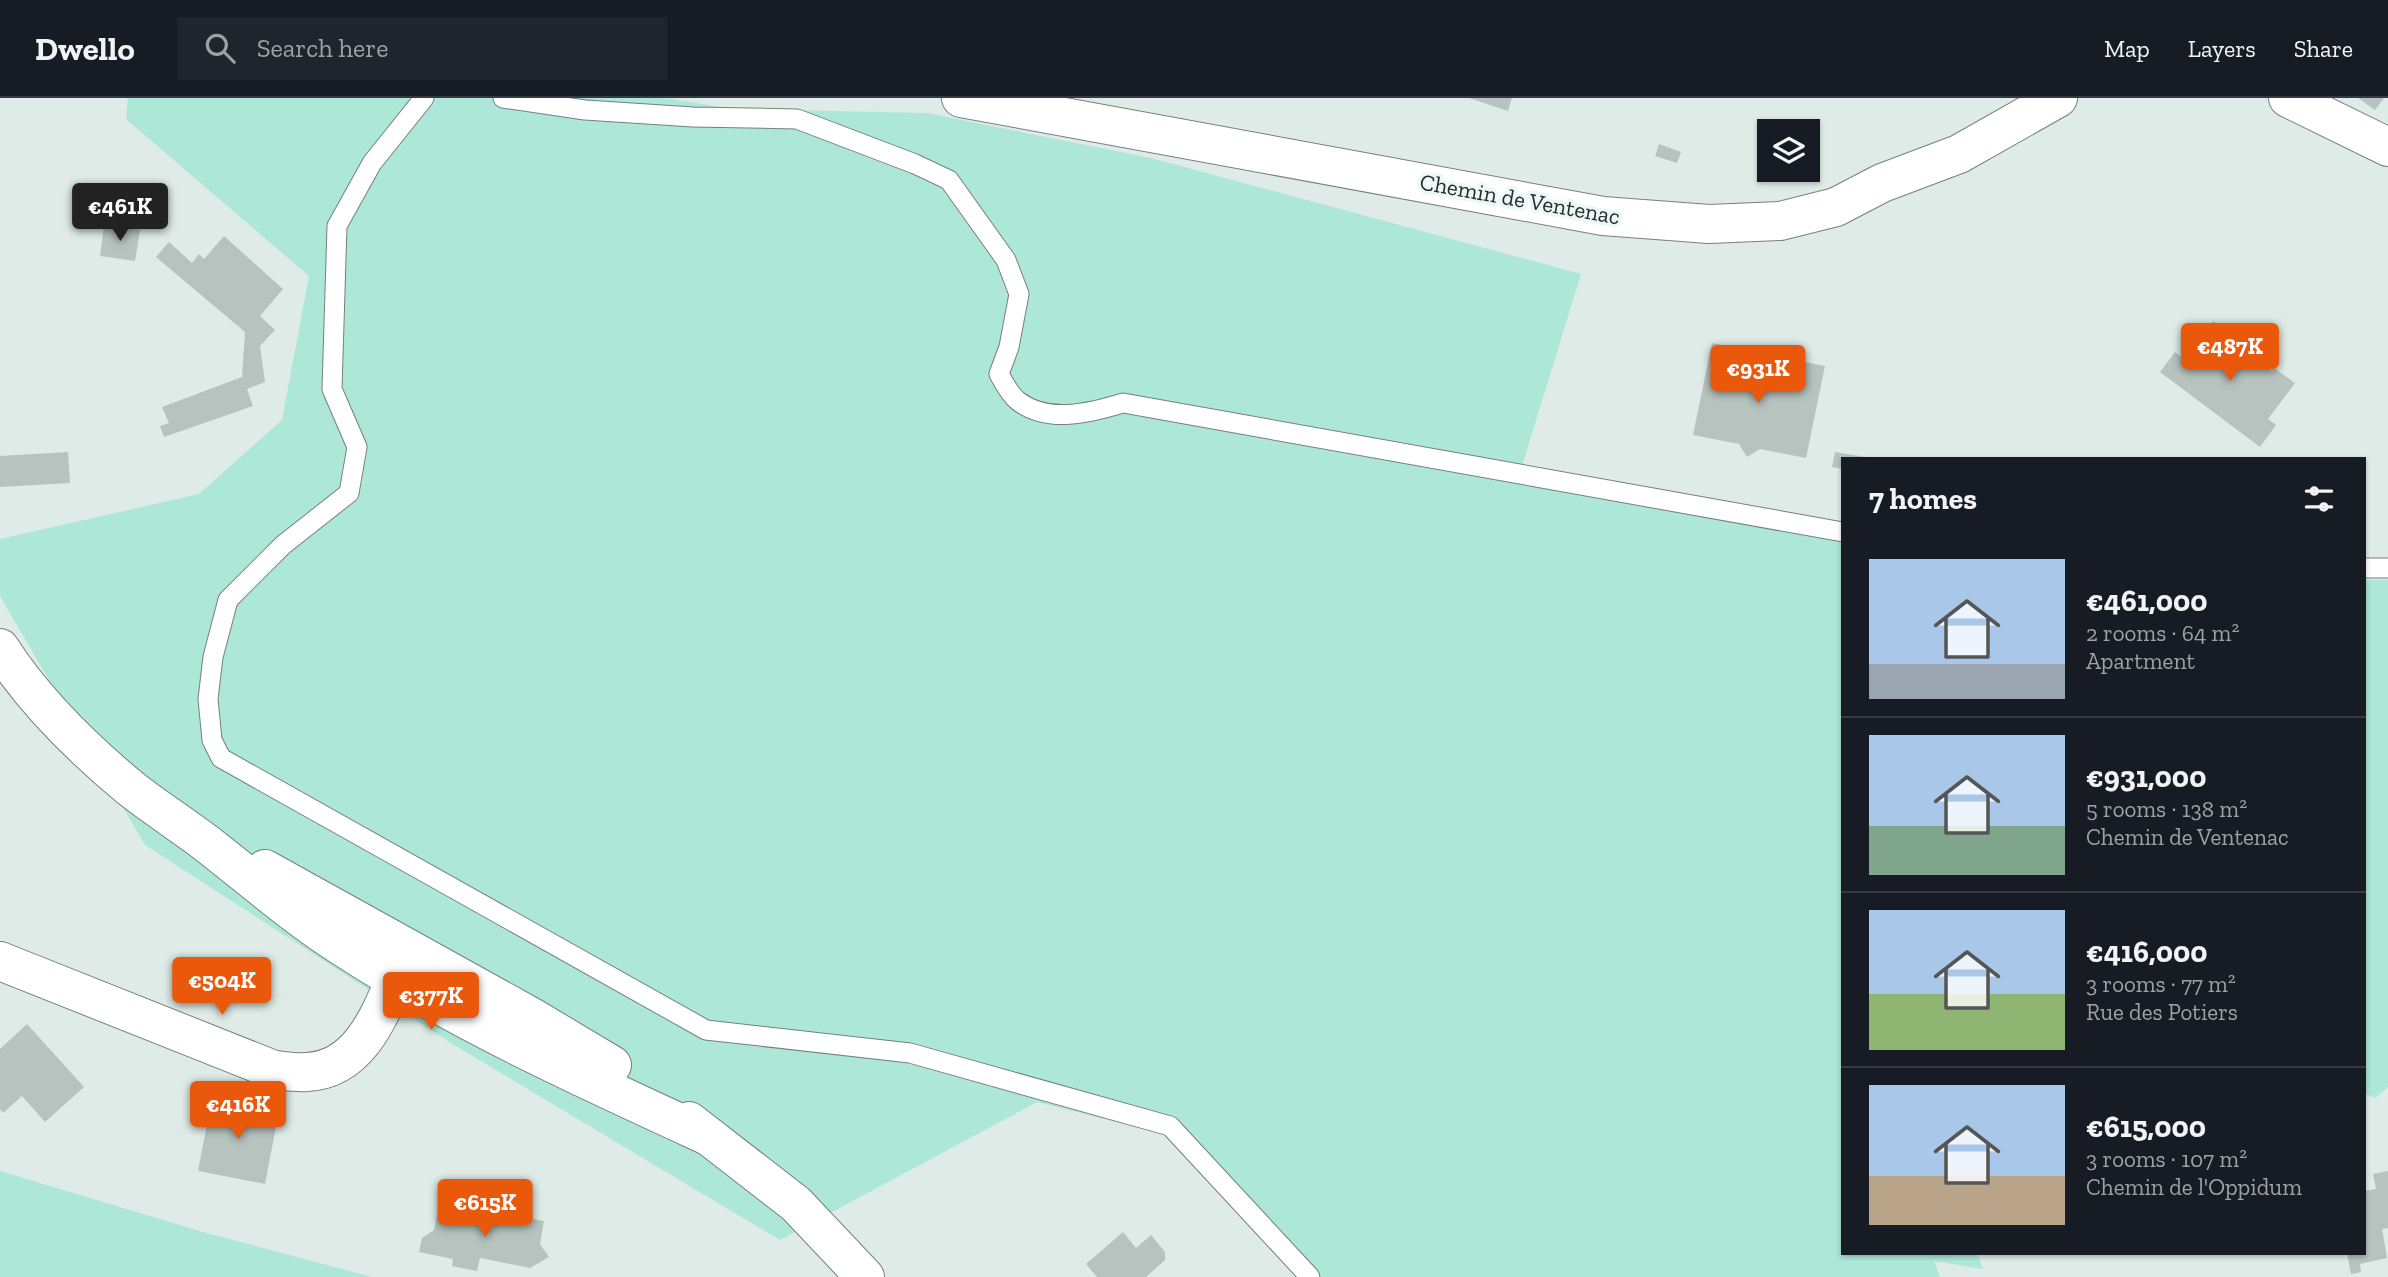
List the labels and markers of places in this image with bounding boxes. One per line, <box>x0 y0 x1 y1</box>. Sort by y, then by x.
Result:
pin: €461K <box>71 184 169 243</box>
pin: €487K <box>2181 324 2279 383</box>
pin: €931K <box>1709 345 1807 405</box>
pin: €504K <box>173 958 271 1017</box>
pin: €377K <box>382 972 480 1032</box>
pin: €416K <box>189 1082 287 1141</box>
pin: €615K <box>436 1180 534 1239</box>

